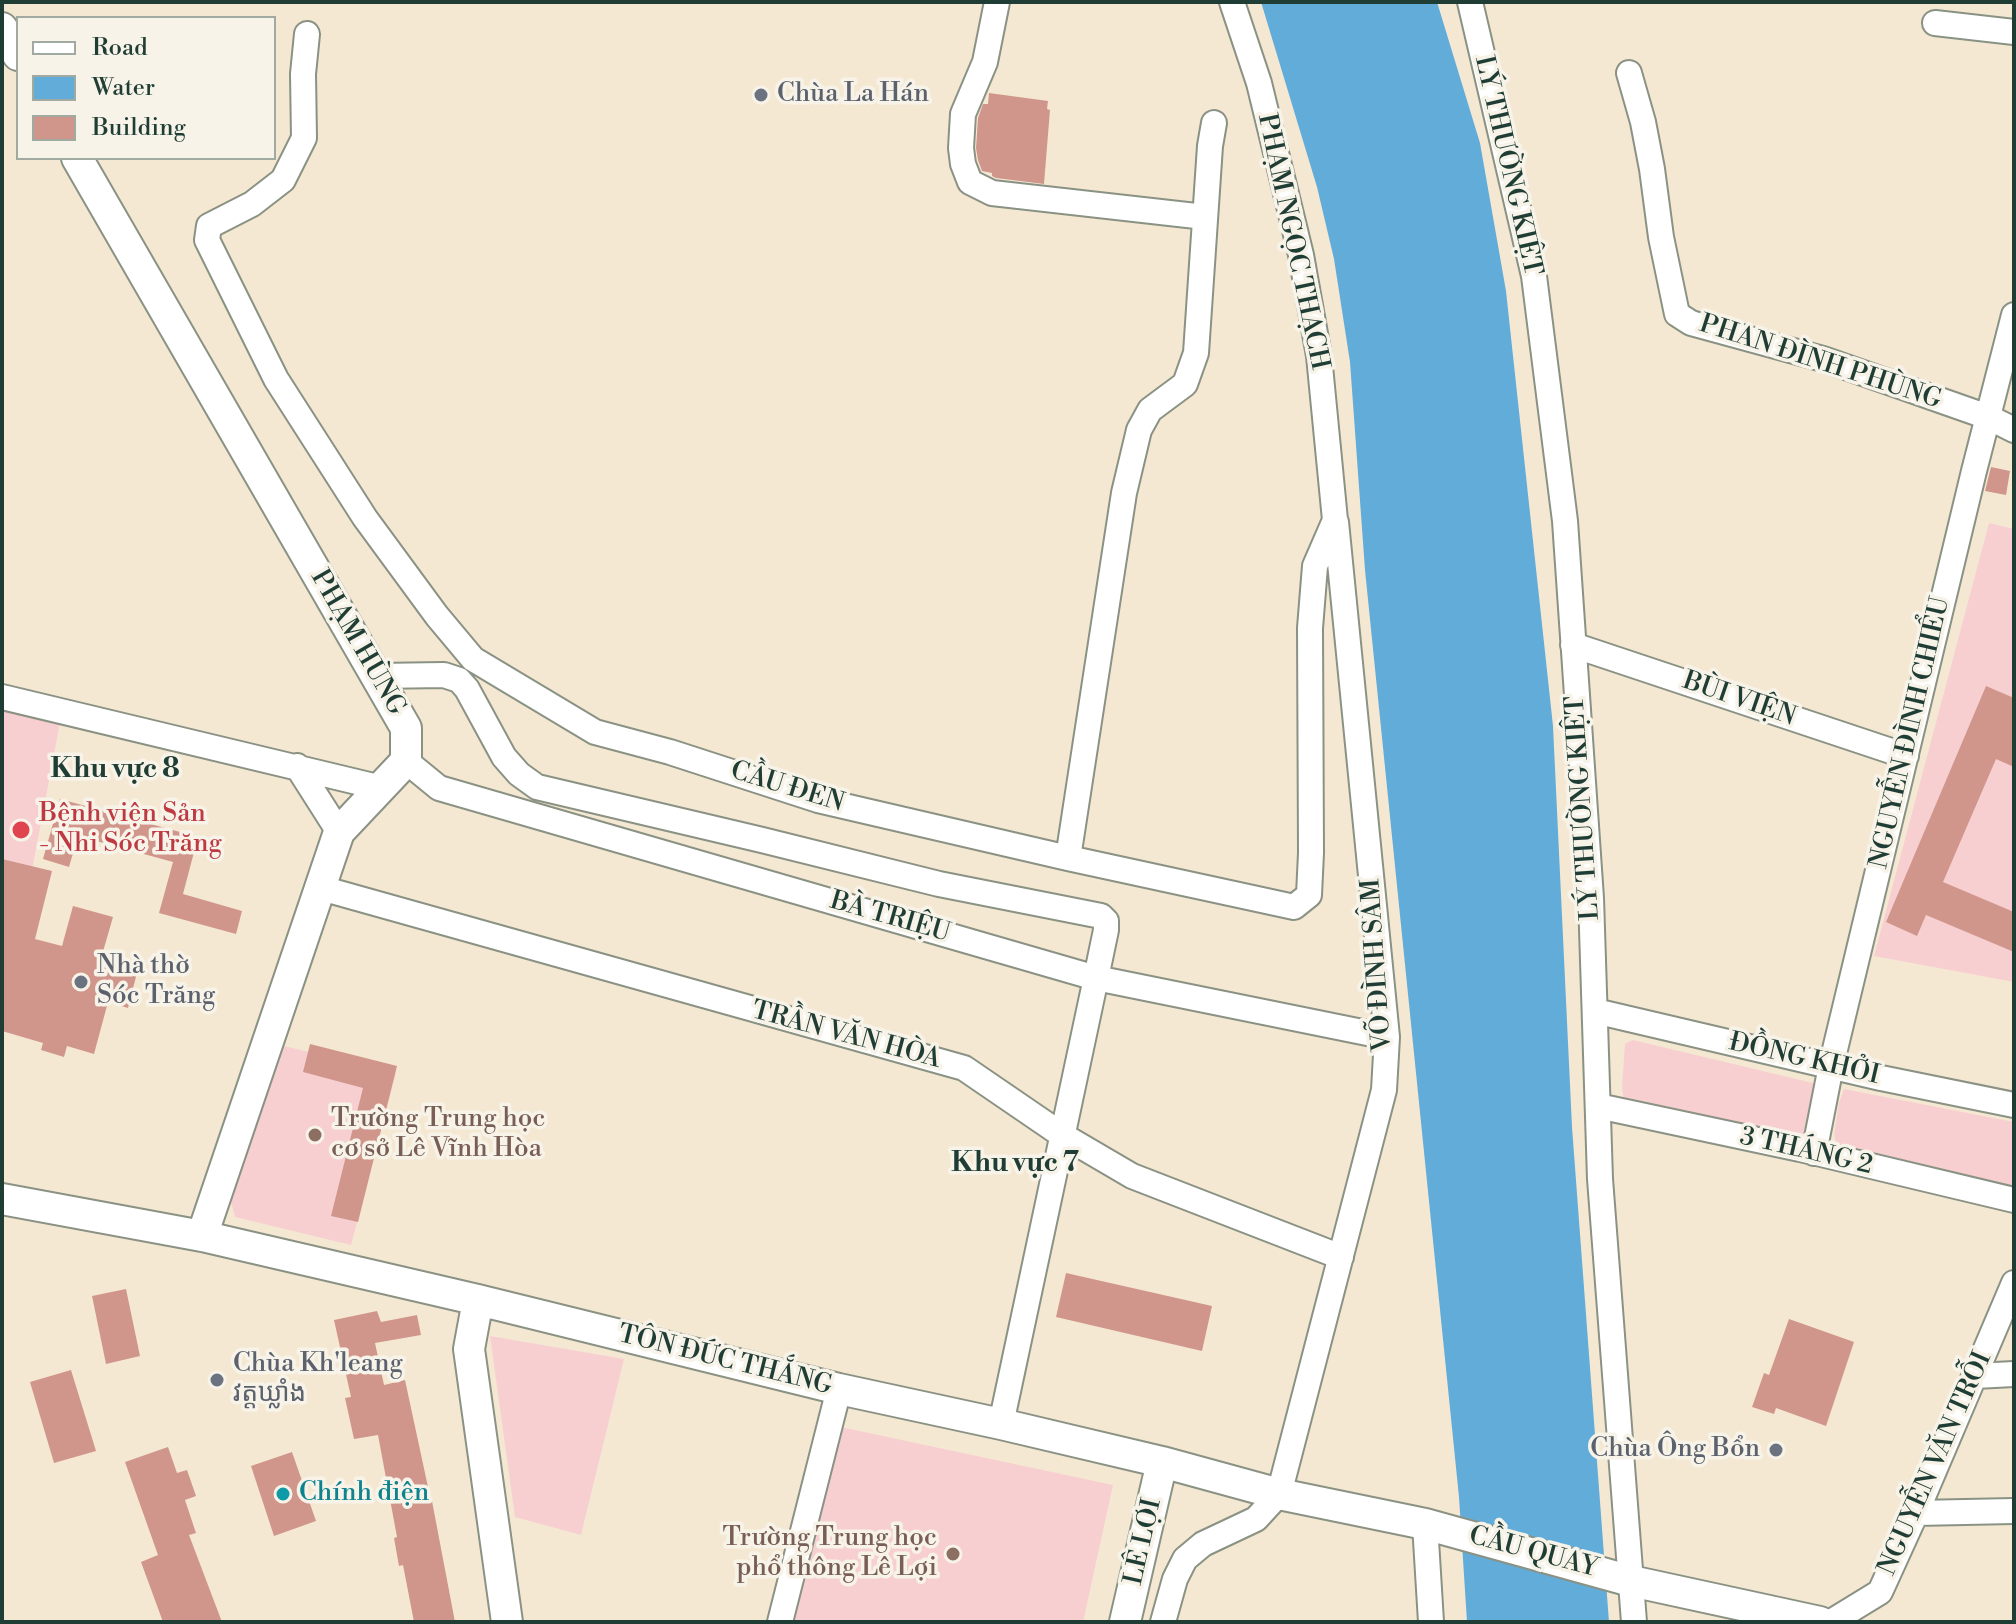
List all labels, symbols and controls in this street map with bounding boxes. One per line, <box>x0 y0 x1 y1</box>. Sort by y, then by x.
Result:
legend <box>16 16 276 160</box>
text: Road <box>92 33 148 63</box>
street label: LÝ THƯỜNG KIỆT <box>1467 53 1547 279</box>
text: Water <box>92 73 155 103</box>
place label: Chùa La Hán <box>777 79 929 111</box>
marker: Chùa La Hán <box>752 86 770 104</box>
street label: PHẠM NGỌC THẠCH <box>1250 111 1334 373</box>
text: Building <box>92 113 186 143</box>
street label: PHAN ĐÌNH PHÙNG <box>1695 309 1945 417</box>
street label: PHẠM HÙNG <box>303 565 411 721</box>
street label: NGUYỄN ĐÌNH CHIỂU <box>1865 594 1957 872</box>
street label: BÙI VIỆN <box>1678 666 1800 734</box>
street label: LÝ THƯỜNG KIỆT <box>1561 695 1607 921</box>
district label: Khu vực 8 <box>50 753 180 787</box>
street label: CẦU ĐEN <box>726 756 848 820</box>
place label: Bệnh viện Sản - Nhi Sóc Trăng <box>39 799 222 860</box>
marker: Bệnh viện Sản - Nhi Sóc Trăng <box>10 819 32 841</box>
street label: VÕ ĐÌNH SÂM <box>1356 877 1400 1053</box>
street label: BÀ TRIỆU <box>826 886 954 950</box>
place label: Nhà thờ Sóc Trăng <box>97 951 215 1012</box>
marker: Nhà thờ Sóc Trăng <box>72 973 90 991</box>
street label: TRẦN VĂN HÒA <box>748 996 944 1076</box>
street label: ĐỒNG KHỞI <box>1726 1028 1882 1092</box>
place label: Trường Trung học cơ sở Lê Vĩnh Hòa <box>331 1104 545 1166</box>
street label: 3 THÁNG 2 <box>1737 1122 1875 1182</box>
marker: Trường Trung học cơ sở Lê Vĩnh Hòa <box>306 1126 324 1144</box>
district label: Khu vực 7 <box>951 1147 1079 1181</box>
street label: TÔN ĐỨC THẮNG <box>615 1319 835 1403</box>
street label: NGUYỄN VĂN TRỖI <box>1873 1347 1999 1581</box>
place label: Chùa Kh'leang វត្តឃ្លាំង <box>233 1349 403 1410</box>
marker: Chùa Kh'leang វត្តឃ្លាំង <box>208 1371 226 1389</box>
place label: Chùa Ông Bổn <box>1590 1434 1760 1466</box>
marker: Chùa Ông Bổn <box>1767 1441 1785 1459</box>
place label: Chính điện <box>299 1478 429 1510</box>
marker: Chính điện <box>274 1485 292 1503</box>
street label: LÊ LỢI <box>1119 1496 1169 1588</box>
street label: CẦU QUAY <box>1465 1521 1601 1585</box>
place label: Trường Trung học phổ thông Lê Lợi <box>723 1523 937 1584</box>
marker: Trường Trung học phổ thông Lê Lợi <box>944 1545 962 1563</box>

